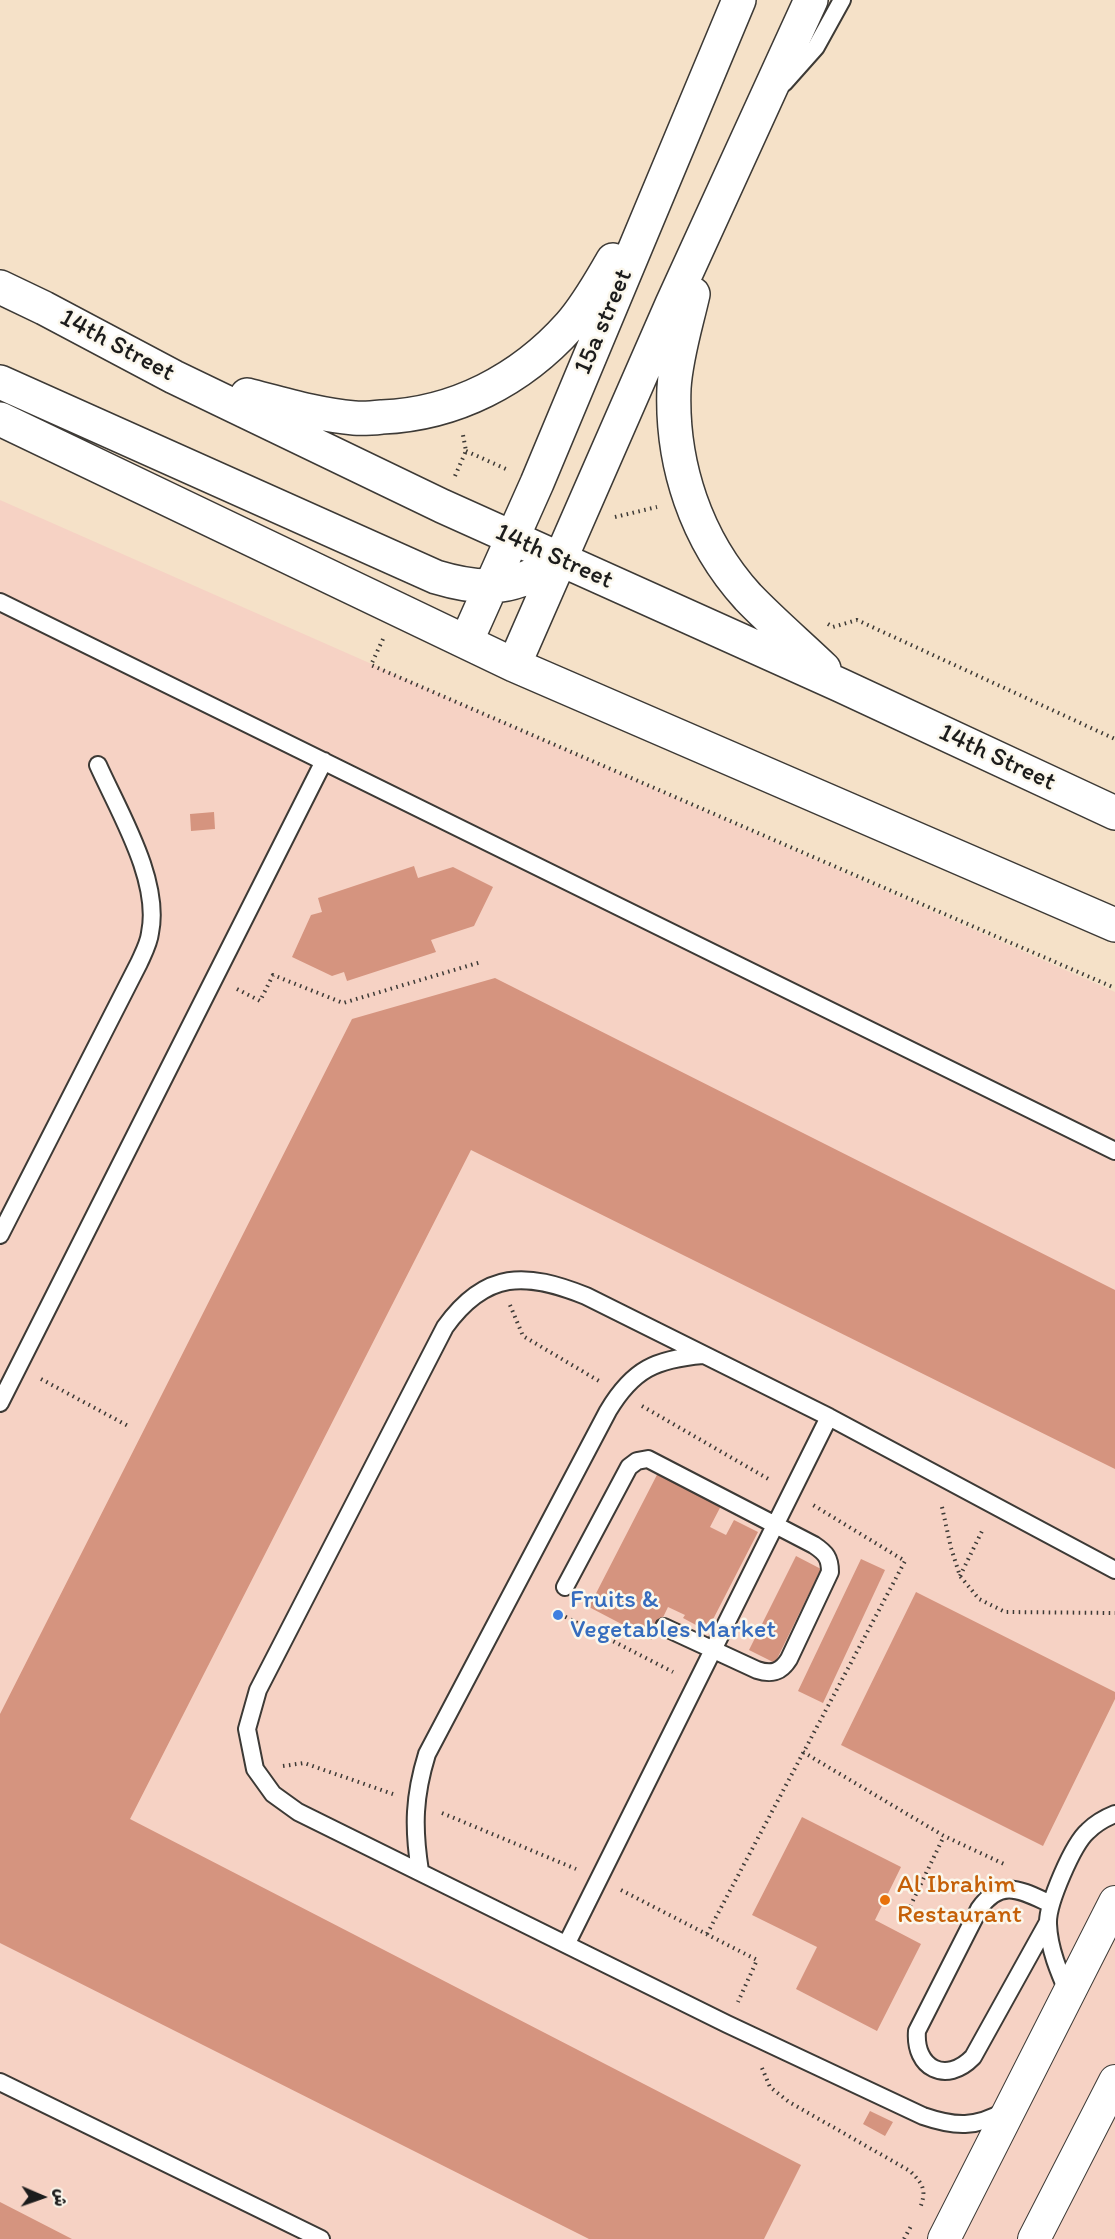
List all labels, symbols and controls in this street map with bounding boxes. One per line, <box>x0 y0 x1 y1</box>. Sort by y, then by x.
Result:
street label: 15a street <box>568 265 640 379</box>
street label: 14th Street <box>54 303 180 389</box>
street label: 14th Street <box>490 517 618 597</box>
street label: 14th Street <box>934 717 1060 799</box>
place label: Fruits & Vegetables Market <box>570 1584 776 1646</box>
marker: Fruits & Vegetables Market <box>551 1608 565 1622</box>
place label: Al Ibrahim Restaurant <box>897 1869 1022 1930</box>
marker: Al Ibrahim Restaurant <box>878 1893 892 1907</box>
north arrow <box>12 2167 72 2227</box>
text: ش <box>51 2189 70 2207</box>

